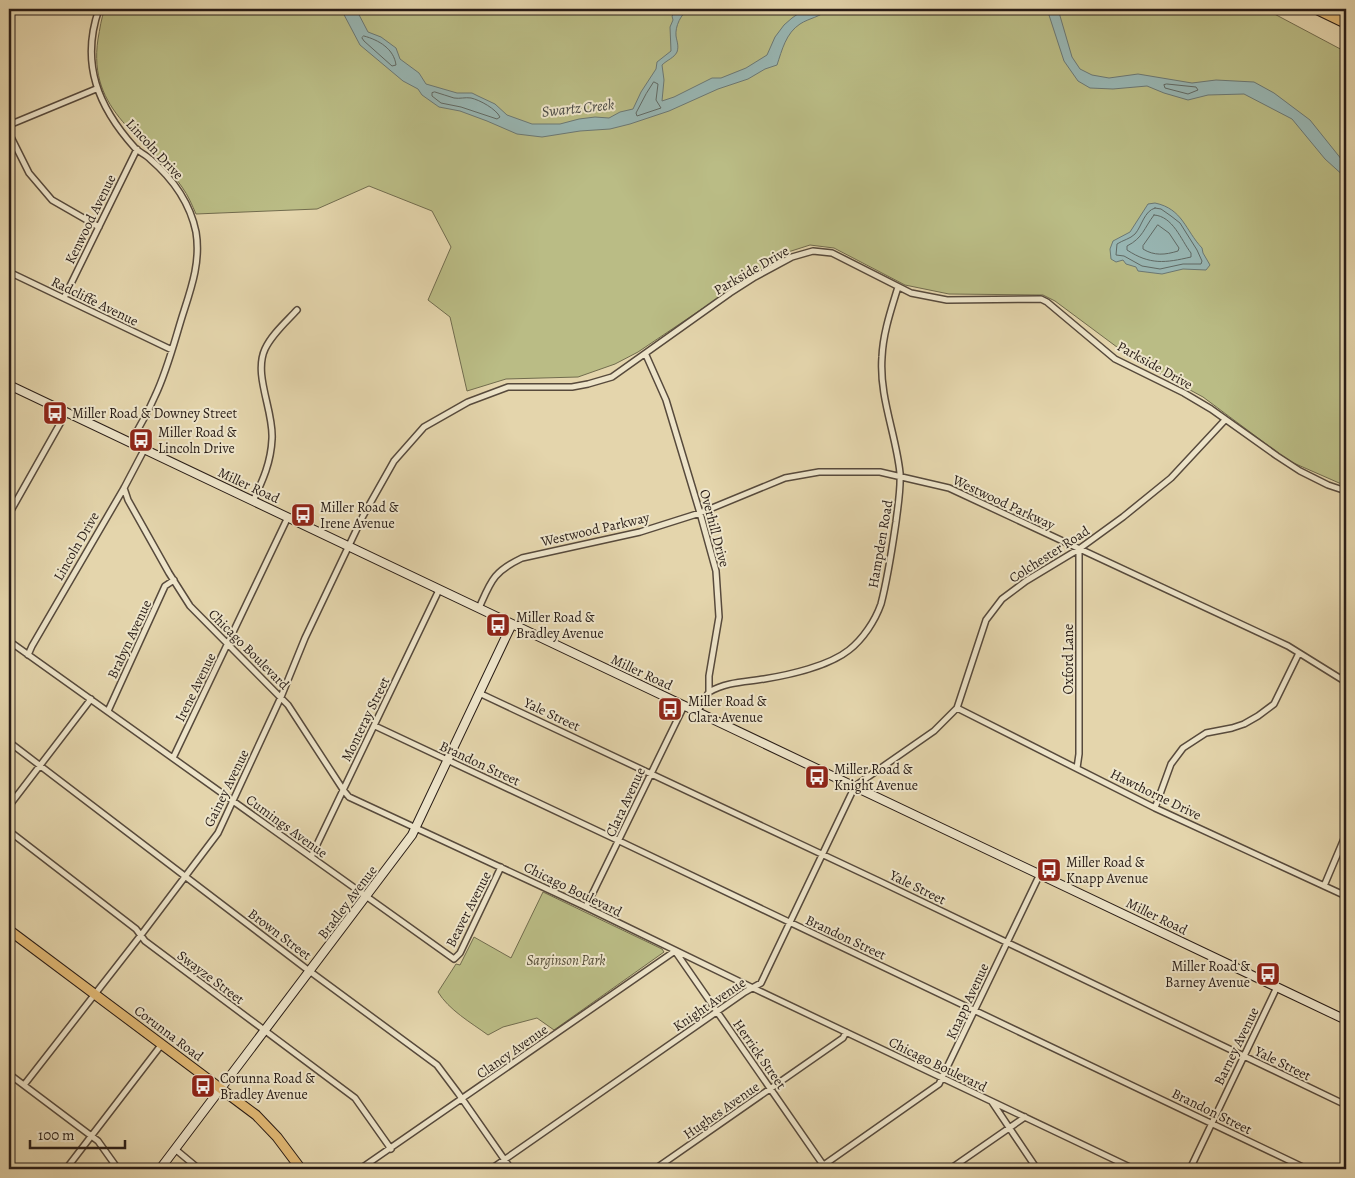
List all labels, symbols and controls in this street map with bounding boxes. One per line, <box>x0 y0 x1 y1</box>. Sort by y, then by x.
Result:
water label: Swartz Creek <box>541 94 616 122</box>
street label: Lincoln Drive <box>122 115 188 184</box>
street label: Kenwood Avenue <box>61 171 120 267</box>
street label: Parkside Drive <box>710 241 792 300</box>
street label: Radcliffe Avenue <box>48 272 142 331</box>
street label: Parkside Drive <box>1113 337 1196 394</box>
bus stop icon: Miller Road & Downey Street <box>42 400 68 426</box>
place label: Miller Road & Downey Street <box>72 404 238 423</box>
place label: Miller Road & Lincoln Drive <box>158 423 237 458</box>
bus stop icon: Miller Road & Lincoln Drive <box>128 427 154 453</box>
street label: Miller Road <box>215 463 283 508</box>
street label: Westwood Parkway <box>949 470 1059 535</box>
street label: Overhill Drive <box>695 487 734 569</box>
place label: Miller Road & Irene Avenue <box>320 498 399 533</box>
street label: Hampden Road <box>863 498 898 590</box>
bus stop icon: Miller Road & Irene Avenue <box>290 502 316 528</box>
street label: Lincoln Drive <box>49 508 104 584</box>
street label: Westwood Parkway <box>538 508 652 551</box>
street label: Colchester Road <box>1005 521 1094 588</box>
street label: Brabyn Avenue <box>103 597 156 682</box>
street label: Chicago Boulevard <box>204 605 294 694</box>
place label: Miller Road & Bradley Avenue <box>516 608 604 643</box>
bus stop icon: Miller Road & Bradley Avenue <box>485 612 511 638</box>
street label: Oxford Lane <box>1059 624 1078 694</box>
street label: Irene Avenue <box>171 649 220 725</box>
street label: Miller Road <box>608 650 676 695</box>
street label: Monteray Street <box>337 673 394 765</box>
place label: Miller Road & Clara Avenue <box>688 692 767 727</box>
street label: Yale Street <box>520 693 583 736</box>
bus stop icon: Miller Road & Clara Avenue <box>657 696 683 722</box>
street label: Brandon Street <box>436 736 524 791</box>
street label: Gainey Avenue <box>199 746 253 830</box>
place label: Miller Road & Knight Avenue <box>834 760 918 795</box>
street label: Clara Avenue <box>601 764 650 840</box>
bus stop icon: Miller Road & Knight Avenue <box>804 764 830 790</box>
street label: Hawthorne Drive <box>1107 764 1204 825</box>
street label: Cumings Avenue <box>242 790 331 863</box>
place label: Miller Road & Knapp Avenue <box>1066 853 1148 888</box>
street label: Chicago Boulevard <box>521 857 625 922</box>
bus stop icon: Miller Road & Knapp Avenue <box>1036 857 1062 883</box>
street label: Bradley Avenue <box>313 861 381 943</box>
street label: Yale Street <box>886 865 949 909</box>
street label: Beaver Avenue <box>441 868 496 950</box>
street label: Miller Road <box>1123 893 1191 940</box>
street label: Brown Street <box>244 904 316 965</box>
street label: Brandon Street <box>802 910 890 965</box>
street label: Swayze Street <box>173 946 248 1009</box>
park label: Sarginson Park <box>526 951 606 970</box>
place label: Miller Road & Barney Avenue <box>1165 957 1250 992</box>
street label: Knapp Avenue <box>941 960 993 1042</box>
bus stop icon: Miller Road & Barney Avenue <box>1255 961 1281 987</box>
street label: Knight Avenue <box>669 973 749 1036</box>
street label: Corunna Road <box>130 1001 208 1066</box>
street label: Barney Avenue <box>1209 1004 1264 1089</box>
street label: Herrick Street <box>728 1016 791 1093</box>
street label: Clancy Avenue <box>473 1020 552 1083</box>
street label: Chicago Boulevard <box>886 1032 990 1097</box>
street label: Yale Street <box>1251 1041 1314 1085</box>
place label: Corunna Road & Bradley Avenue <box>220 1069 315 1104</box>
bus stop icon: Corunna Road & Bradley Avenue <box>190 1073 216 1099</box>
street label: Hughes Avenue <box>679 1077 763 1144</box>
street label: Brandon Street <box>1169 1084 1255 1139</box>
scale bar <box>30 1118 125 1150</box>
text: 100 m <box>38 1125 75 1145</box>

